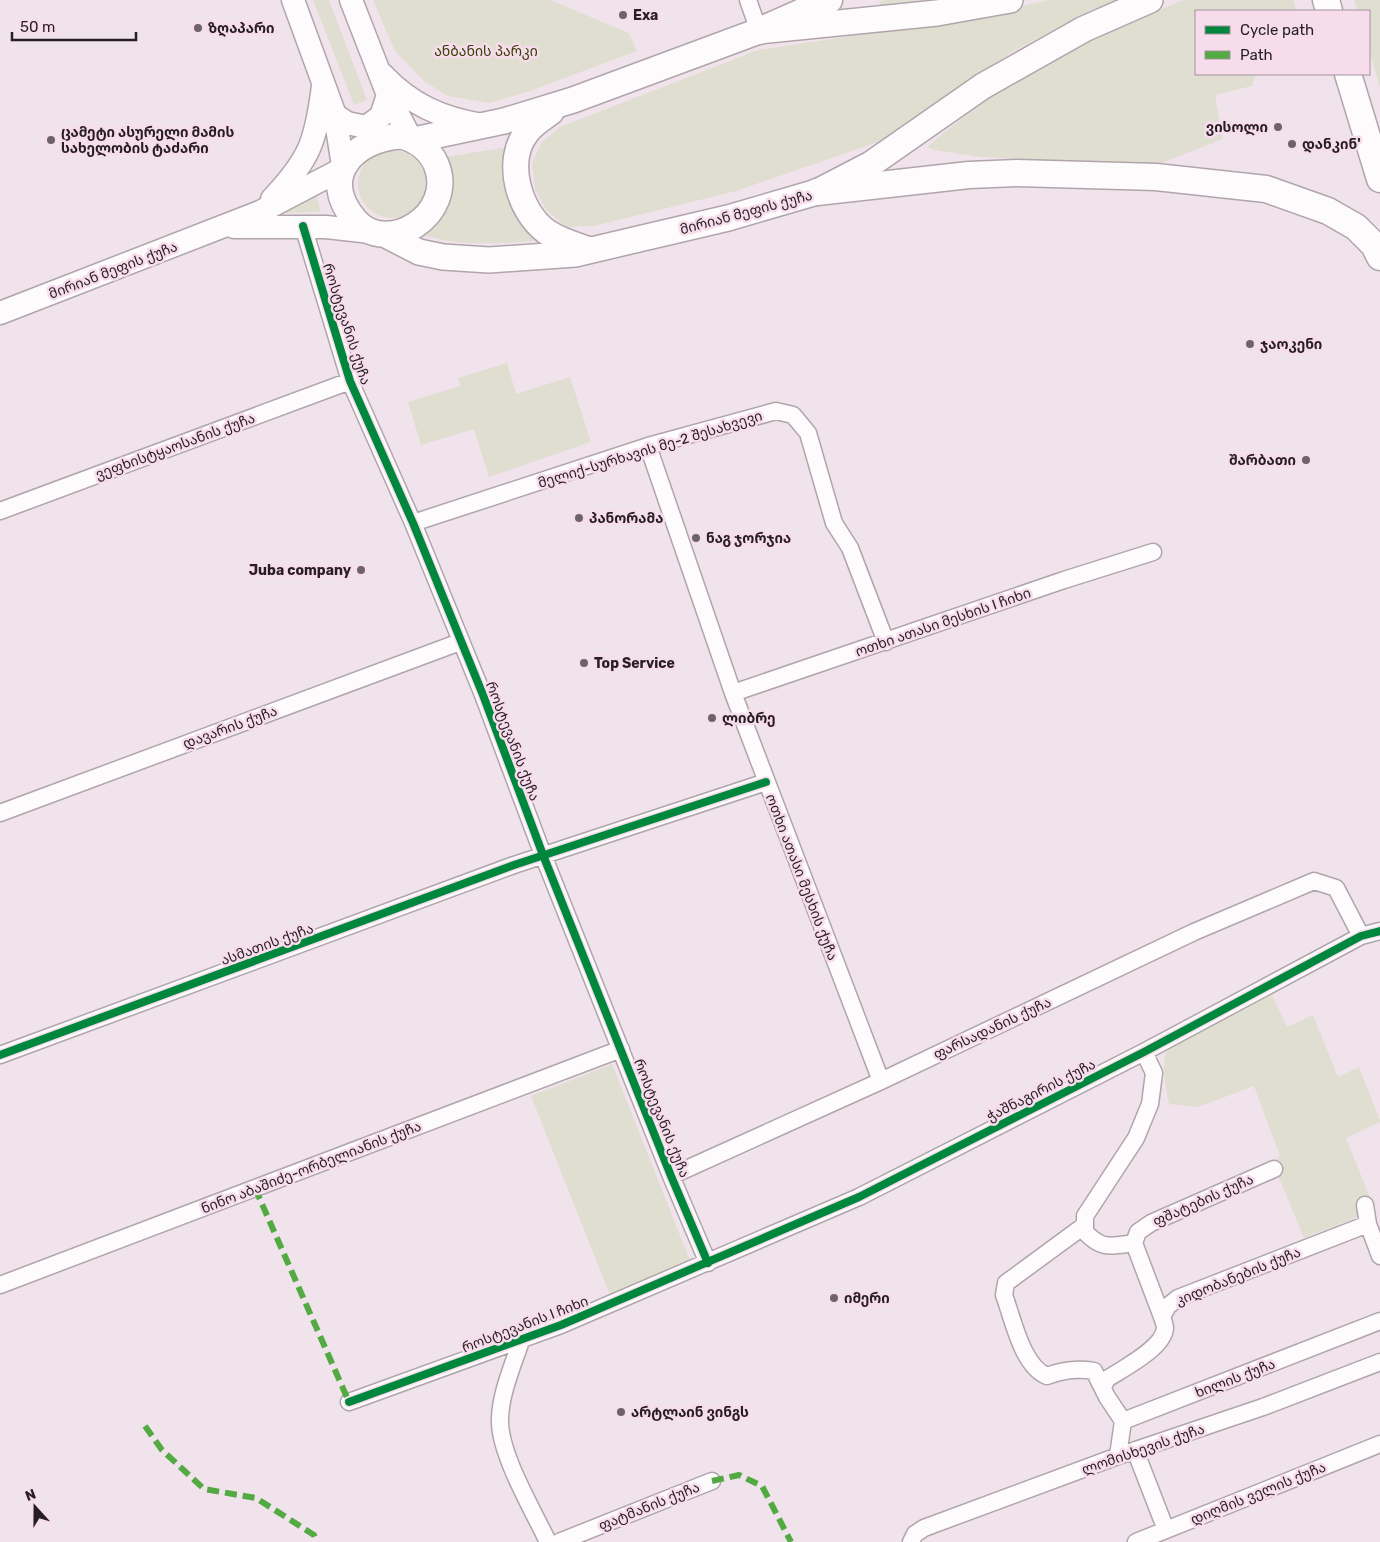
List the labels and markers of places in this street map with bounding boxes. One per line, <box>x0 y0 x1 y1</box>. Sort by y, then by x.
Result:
place label: Exa <box>633 7 658 24</box>
marker: Exa <box>617 9 629 21</box>
place label: ზღაპარი <box>208 20 274 37</box>
marker: ზღაპარი <box>192 22 204 34</box>
place label: ვისოლი <box>1206 119 1268 136</box>
marker: ვისოლი <box>1272 121 1284 133</box>
place label: ცამეტი ასურელი მამის სახელობის ტაძარი <box>61 124 234 157</box>
marker: ცამეტი ასურელი მამის სახელობის ტაძარი <box>45 134 57 146</box>
place label: დანკინ' <box>1302 136 1361 153</box>
marker: დანკინ' <box>1286 138 1298 150</box>
place label: ჯაოკენი <box>1260 336 1322 353</box>
marker: ჯაოკენი <box>1244 338 1256 350</box>
place label: შარბათი <box>1229 452 1296 469</box>
marker: შარბათი <box>1300 454 1312 466</box>
place label: პანორამა <box>589 510 663 527</box>
marker: პანორამა <box>573 512 585 524</box>
place label: ნაგ ჯორჯია <box>706 530 791 547</box>
marker: ნაგ ჯორჯია <box>690 532 702 544</box>
place label: Juba company <box>249 562 352 579</box>
marker: Juba company <box>355 564 367 576</box>
place label: Top Service <box>594 655 675 672</box>
marker: Top Service <box>578 657 590 669</box>
place label: ლიბრე <box>722 710 776 727</box>
marker: ლიბრე <box>706 712 718 724</box>
place label: იმერი <box>844 1290 890 1307</box>
marker: იმერი <box>828 1292 840 1304</box>
place label: არტლაინ ვინგს <box>631 1404 749 1421</box>
marker: არტლაინ ვინგს <box>615 1406 627 1418</box>

